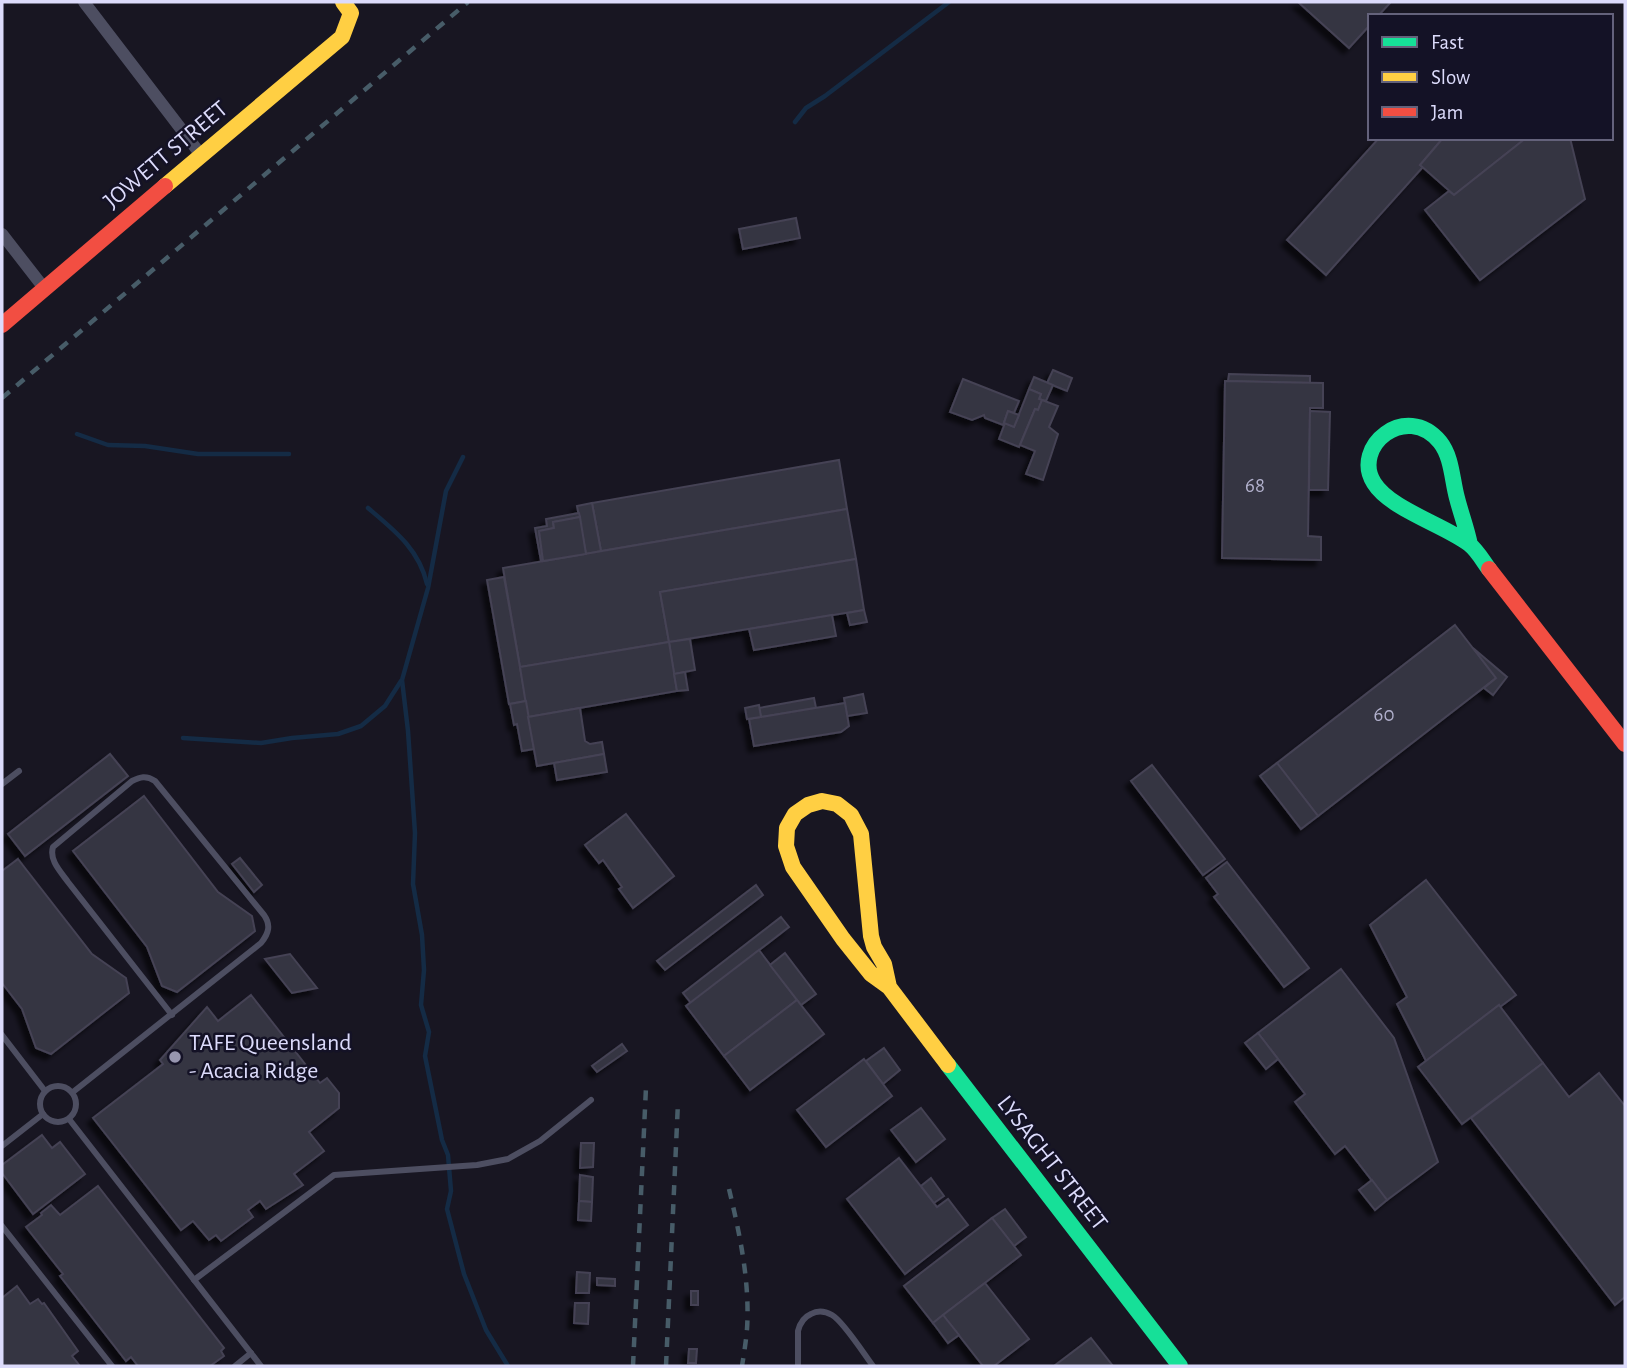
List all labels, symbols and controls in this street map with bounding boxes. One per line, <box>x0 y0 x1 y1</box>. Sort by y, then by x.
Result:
legend <box>1368 14 1613 140</box>
text: Fast <box>1431 32 1464 53</box>
text: Slow <box>1431 67 1470 88</box>
street label: JOWETT STREET <box>100 96 233 213</box>
text: Jam <box>1431 102 1463 123</box>
house number: 68 <box>1245 475 1265 496</box>
house number: 60 <box>1374 704 1394 725</box>
place label: TAFE Queensland - Acacia Ridge <box>189 1031 352 1083</box>
marker: TAFE Queensland - Acacia Ridge <box>167 1049 183 1065</box>
street label: LYSAGHT STREET <box>992 1091 1112 1235</box>

